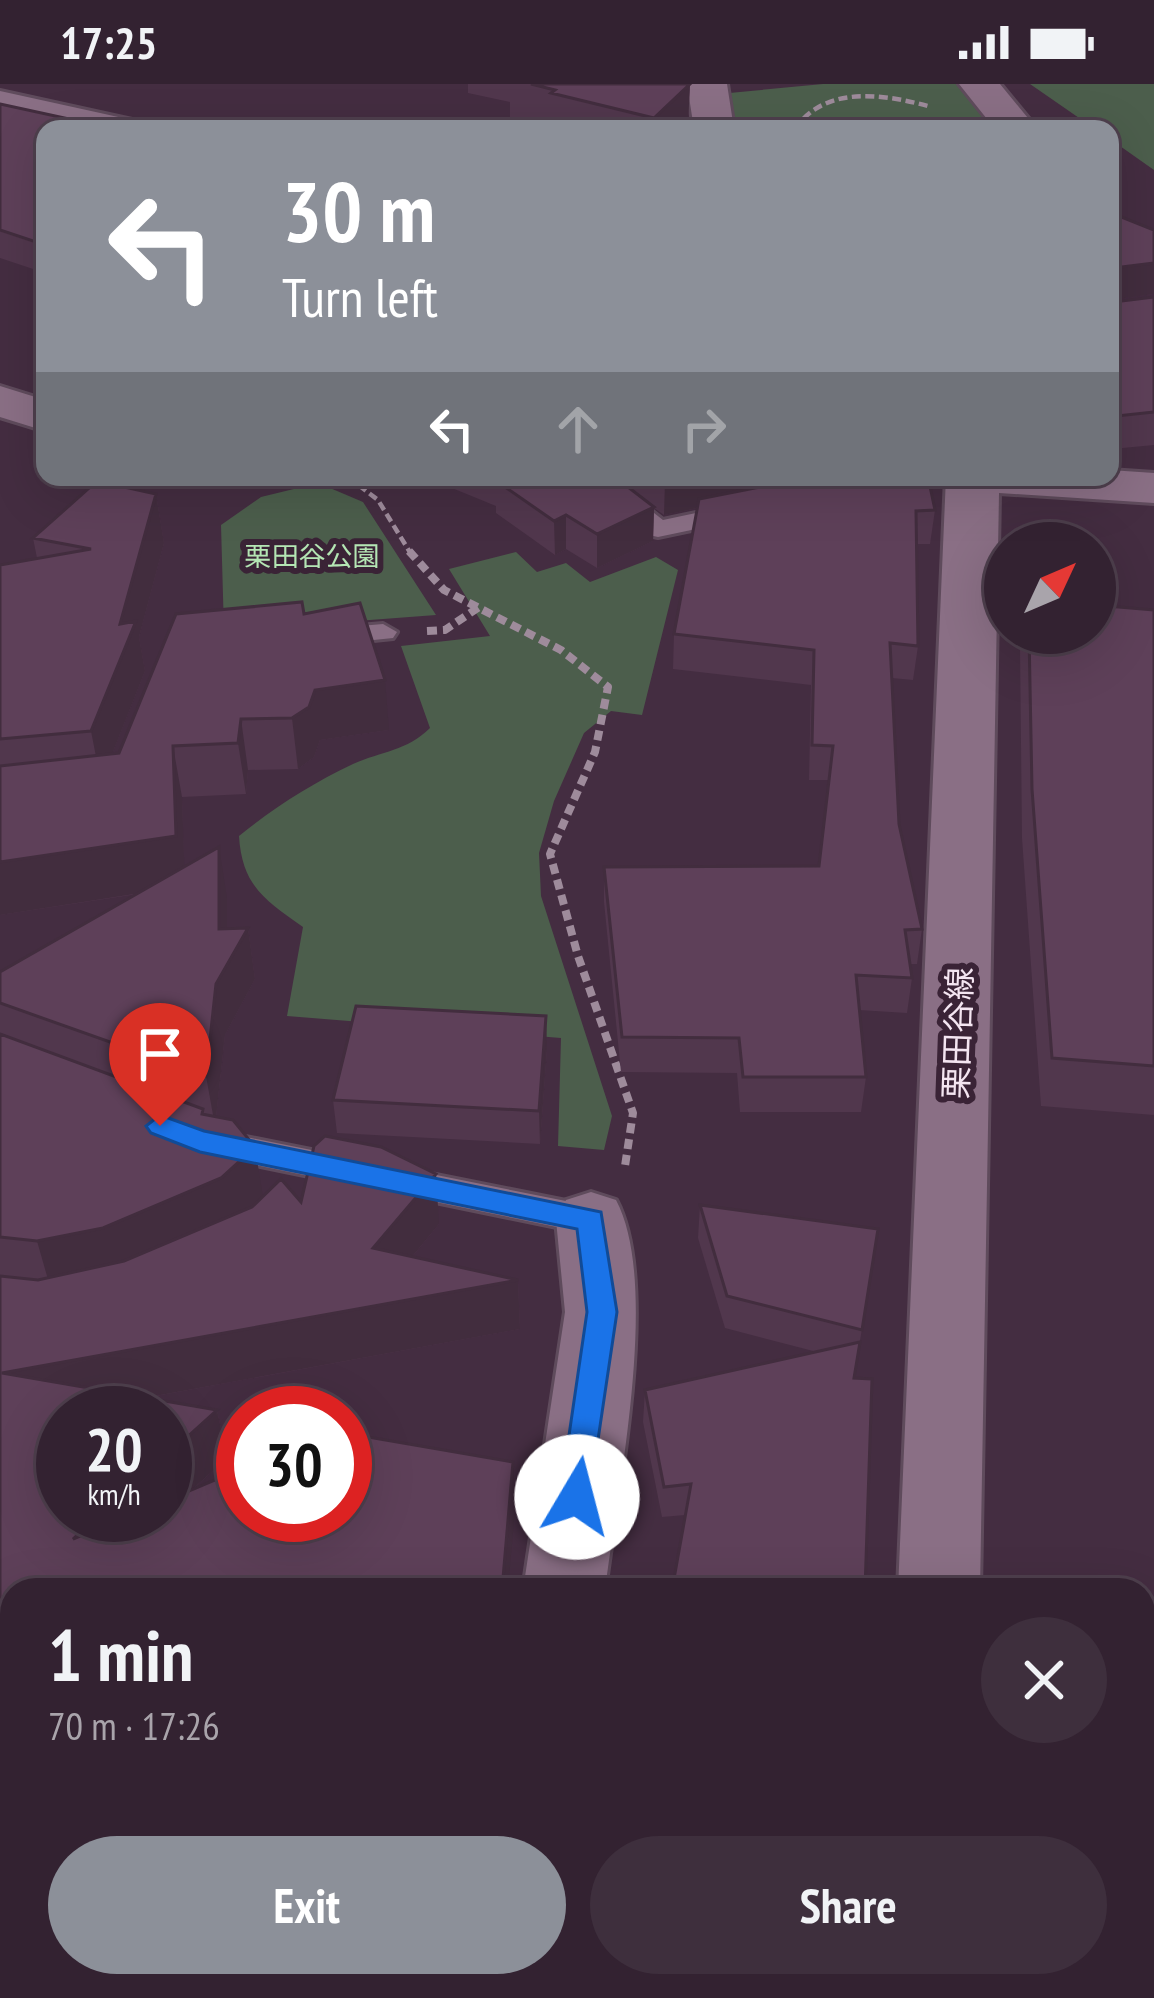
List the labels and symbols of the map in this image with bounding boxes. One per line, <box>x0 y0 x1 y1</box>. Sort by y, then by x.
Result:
north arrow <box>984 522 1116 654</box>
park label: 栗田谷公園 <box>245 539 380 573</box>
street label: 栗田谷線 <box>933 966 981 1100</box>
pin <box>109 1003 211 1126</box>
speed limit sign: 30 <box>216 1386 372 1542</box>
position arrow <box>514 1434 640 1560</box>

